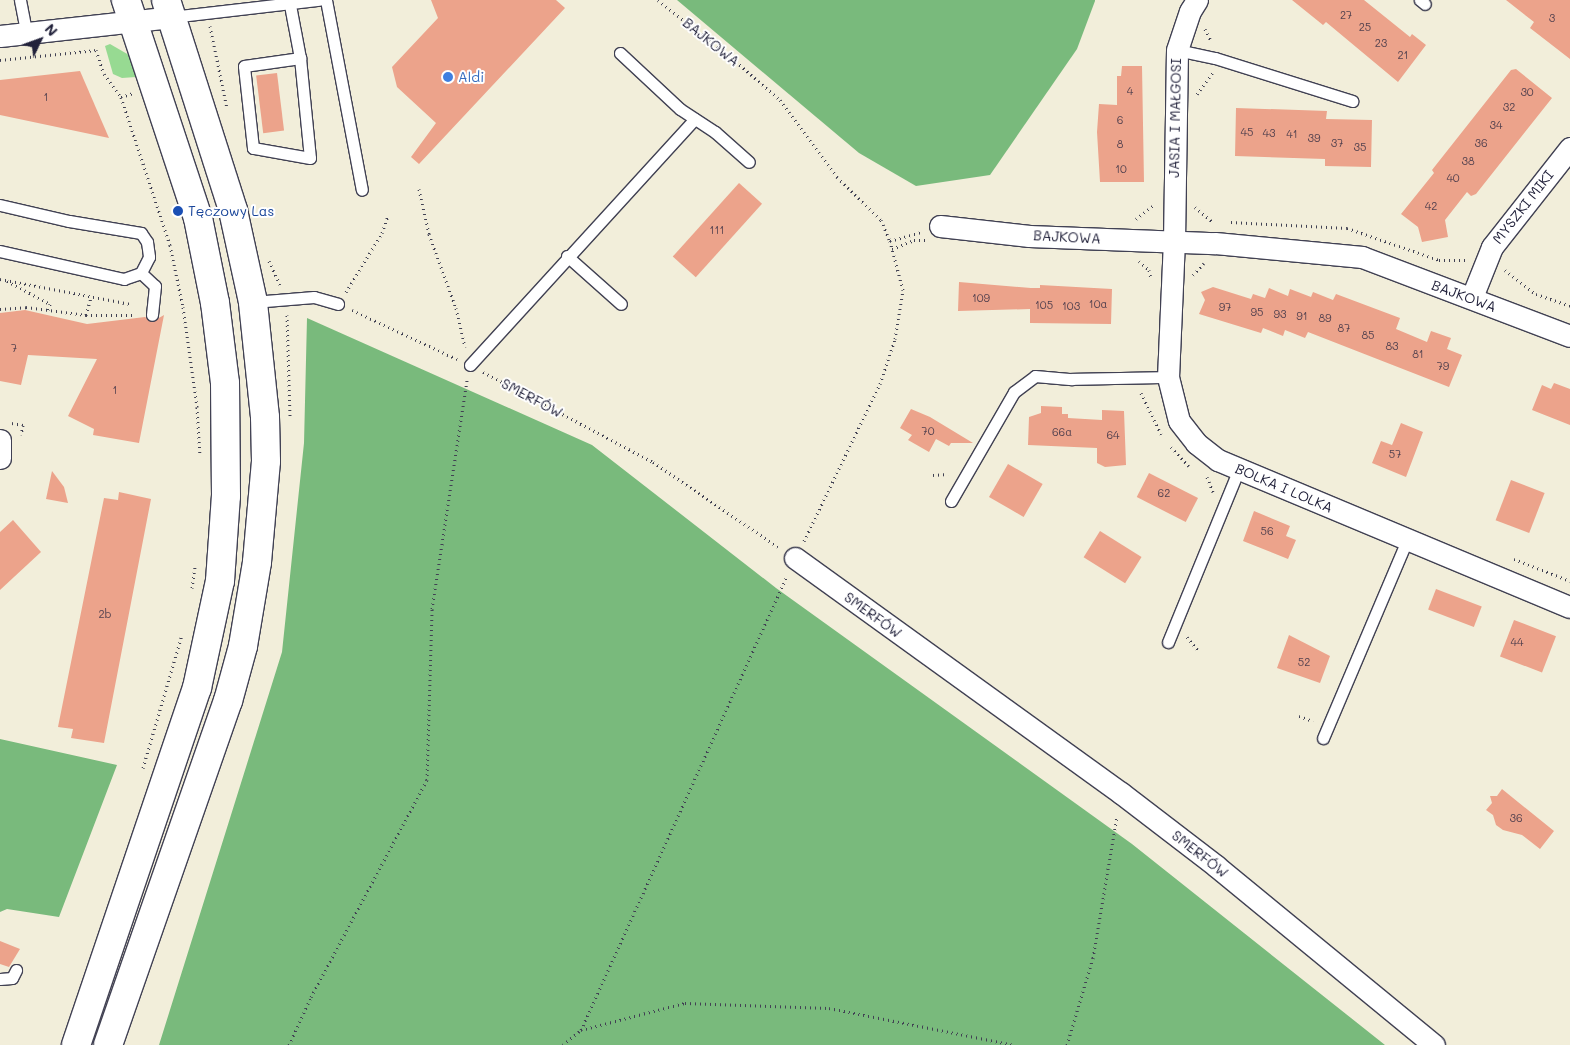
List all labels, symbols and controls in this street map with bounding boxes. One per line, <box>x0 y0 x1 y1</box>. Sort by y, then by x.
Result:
house number: 27 <box>1340 8 1352 22</box>
house number: 3 <box>1549 11 1555 25</box>
street label: BAJKOWA <box>679 14 743 70</box>
north arrow <box>15 15 65 65</box>
text: N <box>41 19 62 40</box>
house number: 25 <box>1359 20 1371 34</box>
house number: 23 <box>1375 36 1387 50</box>
house number: 21 <box>1397 48 1409 62</box>
street label: JASIA I MAŁGOSI <box>1166 58 1184 178</box>
place label: Aldi <box>458 69 484 85</box>
marker: Aldi <box>442 71 454 83</box>
house number: 4 <box>1127 84 1133 98</box>
house number: 30 <box>1520 85 1534 99</box>
house number: 1 <box>44 90 48 104</box>
house number: 32 <box>1503 100 1515 114</box>
house number: 6 <box>1117 113 1123 127</box>
house number: 34 <box>1490 118 1502 132</box>
house number: 45 <box>1241 125 1253 139</box>
house number: 43 <box>1263 126 1275 140</box>
house number: 41 <box>1286 127 1298 141</box>
house number: 39 <box>1308 131 1320 145</box>
house number: 37 <box>1331 136 1343 150</box>
house number: 36 <box>1474 136 1488 150</box>
house number: 8 <box>1117 137 1123 151</box>
house number: 35 <box>1354 140 1366 154</box>
house number: 38 <box>1461 154 1475 168</box>
house number: 10 <box>1115 162 1127 176</box>
street label: MYSZKI MIKI <box>1489 167 1557 247</box>
house number: 40 <box>1446 171 1460 185</box>
house number: 42 <box>1425 199 1437 213</box>
place label: Tęczowy Las <box>188 203 274 219</box>
marker: Tęczowy Las <box>172 205 184 217</box>
house number: 111 <box>710 223 724 237</box>
street label: BAJKOWA <box>1033 227 1101 247</box>
street label: BAJKOWA <box>1429 277 1499 315</box>
house number: 109 <box>972 291 990 305</box>
house number: 10a <box>1089 297 1107 311</box>
house number: 105 <box>1035 298 1053 312</box>
house number: 103 <box>1062 299 1080 313</box>
house number: 97 <box>1219 300 1231 314</box>
house number: 95 <box>1251 305 1263 319</box>
house number: 93 <box>1274 307 1286 321</box>
house number: 91 <box>1296 309 1308 323</box>
house number: 89 <box>1318 311 1332 325</box>
house number: 87 <box>1338 321 1350 335</box>
house number: 85 <box>1361 328 1375 342</box>
house number: 83 <box>1385 339 1399 353</box>
house number: 7 <box>11 341 17 355</box>
house number: 81 <box>1412 347 1424 361</box>
house number: 79 <box>1437 359 1449 373</box>
street label: SMERFÓW <box>499 375 565 421</box>
house number: 1 <box>113 383 117 397</box>
house number: 70 <box>922 424 934 438</box>
house number: 66a <box>1052 425 1072 439</box>
house number: 64 <box>1106 428 1120 442</box>
house number: 57 <box>1389 447 1401 461</box>
street label: BOLKA I LOLKA <box>1233 460 1335 516</box>
house number: 62 <box>1158 486 1170 500</box>
house number: 56 <box>1260 524 1274 538</box>
street label: SMERFÓW <box>841 589 905 641</box>
house number: 2b <box>98 607 112 621</box>
house number: 44 <box>1511 635 1523 649</box>
house number: 52 <box>1298 655 1310 669</box>
house number: 36 <box>1509 811 1523 825</box>
street label: SMERFÓW <box>1169 827 1231 881</box>

